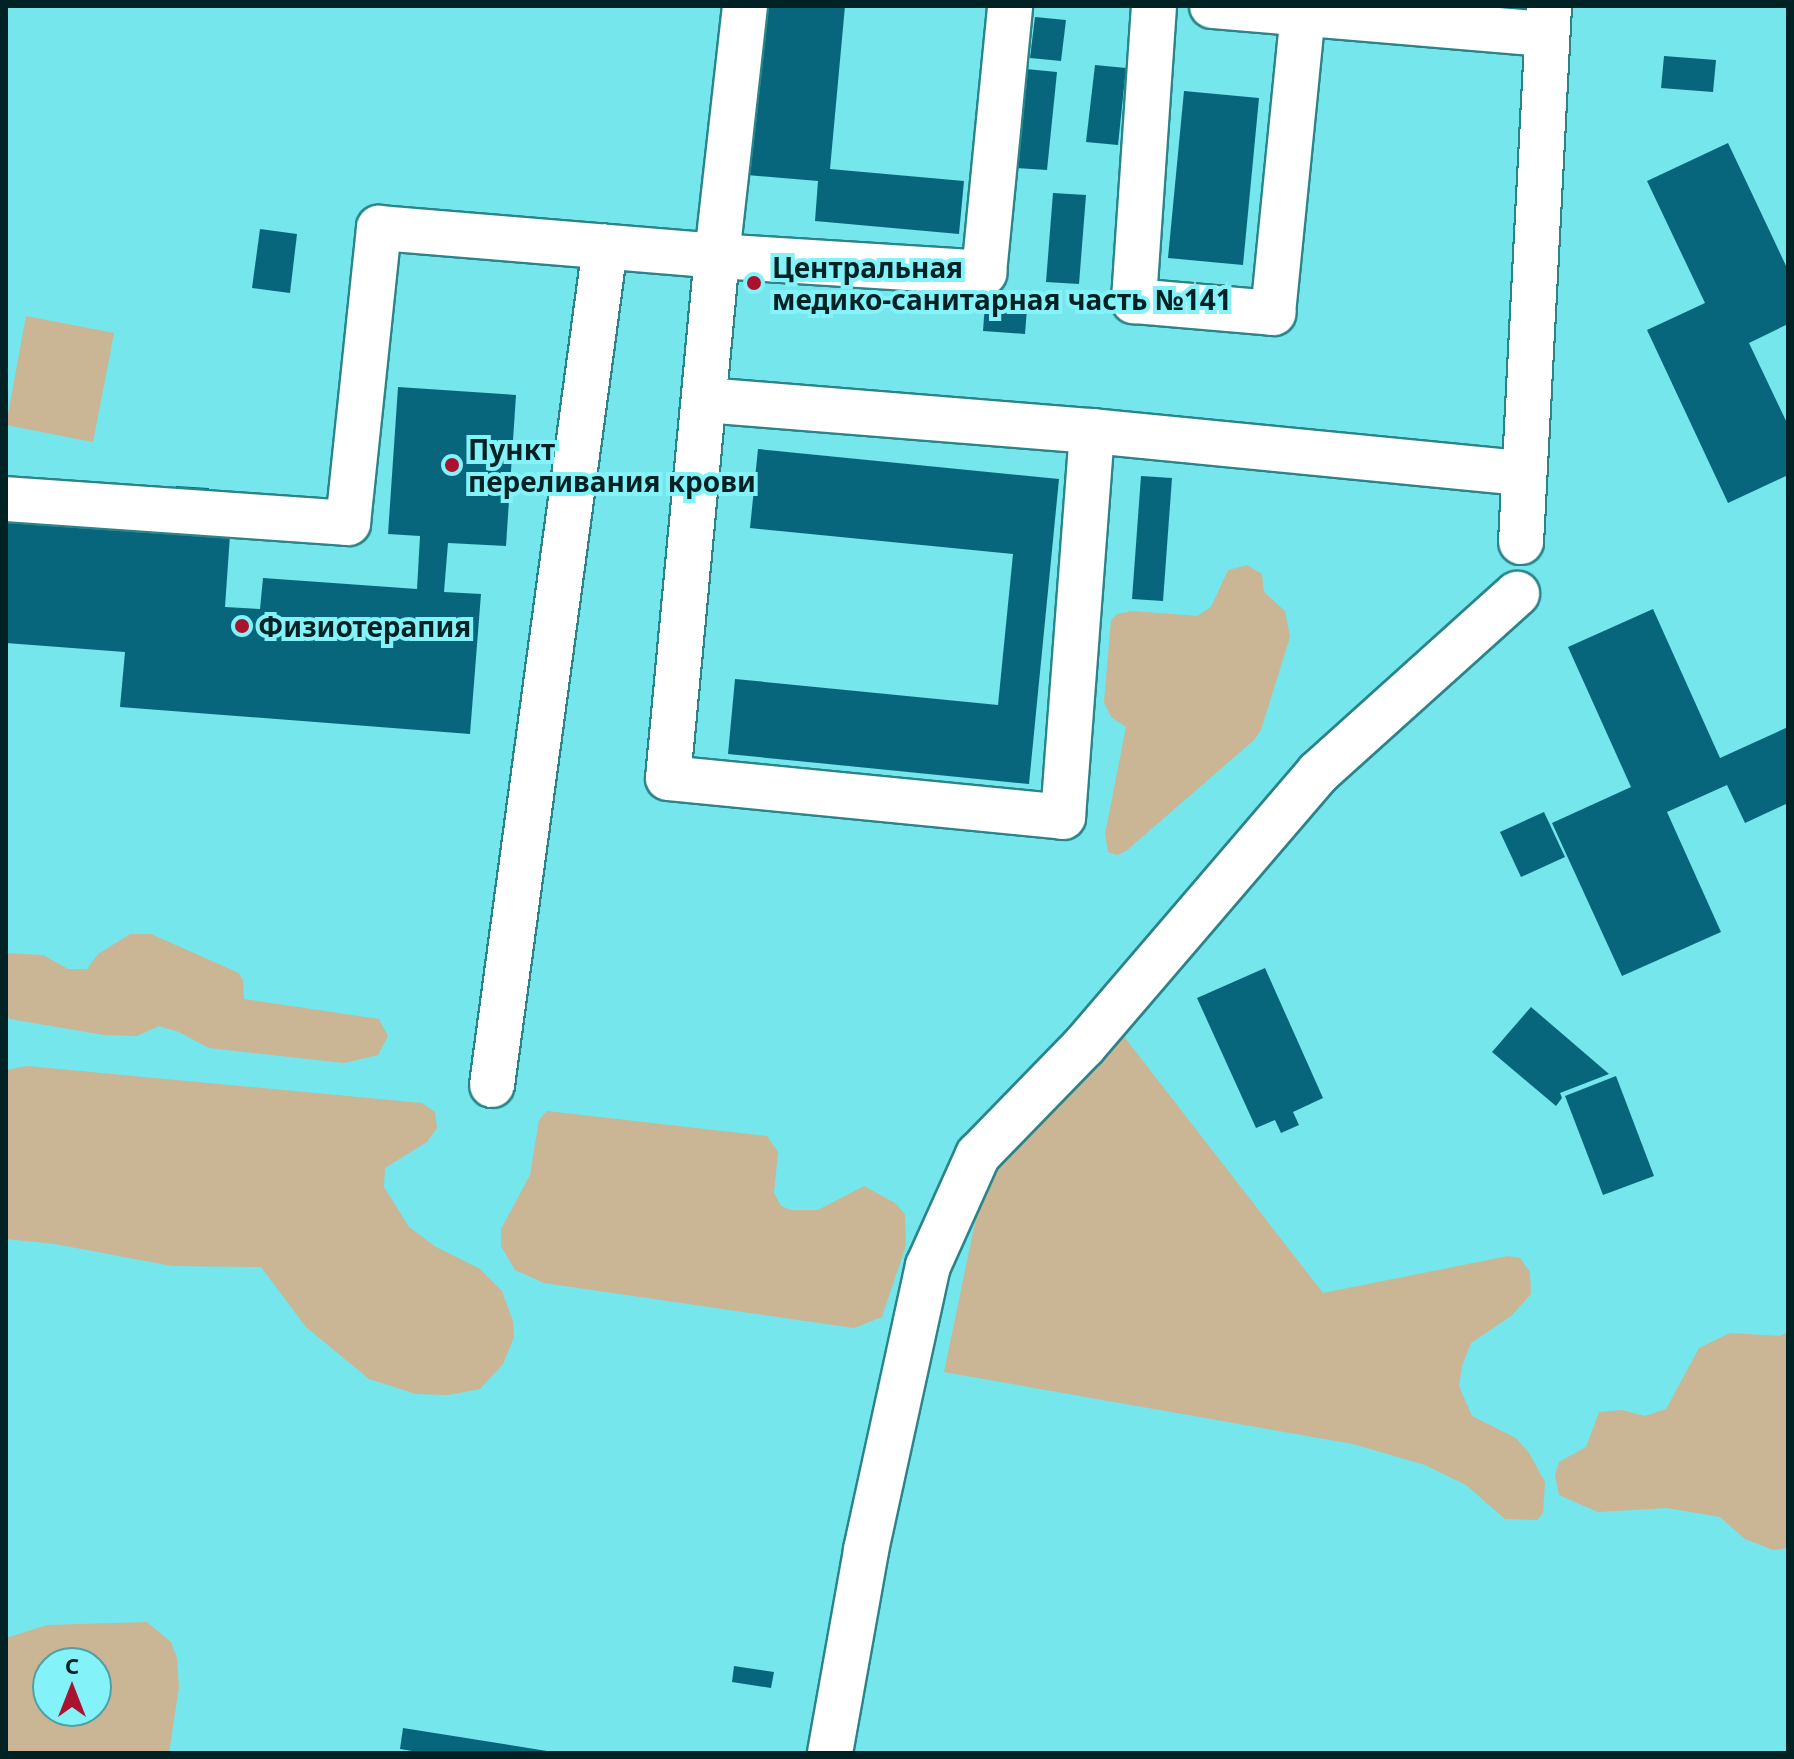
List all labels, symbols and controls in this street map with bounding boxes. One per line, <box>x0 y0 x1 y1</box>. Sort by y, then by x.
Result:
place label: Центральная медико-санитарная часть №141 <box>772 250 1232 316</box>
marker: Центральная медико-санитарная часть №141 <box>743 272 765 294</box>
place label: Пункт переливания крови <box>468 432 756 498</box>
marker: Пункт переливания крови <box>443 456 461 474</box>
place label: Физиотерапия <box>258 609 471 643</box>
marker: Физиотерапия <box>233 617 251 635</box>
north arrow <box>32 1647 112 1727</box>
text: С <box>65 1650 79 1680</box>

